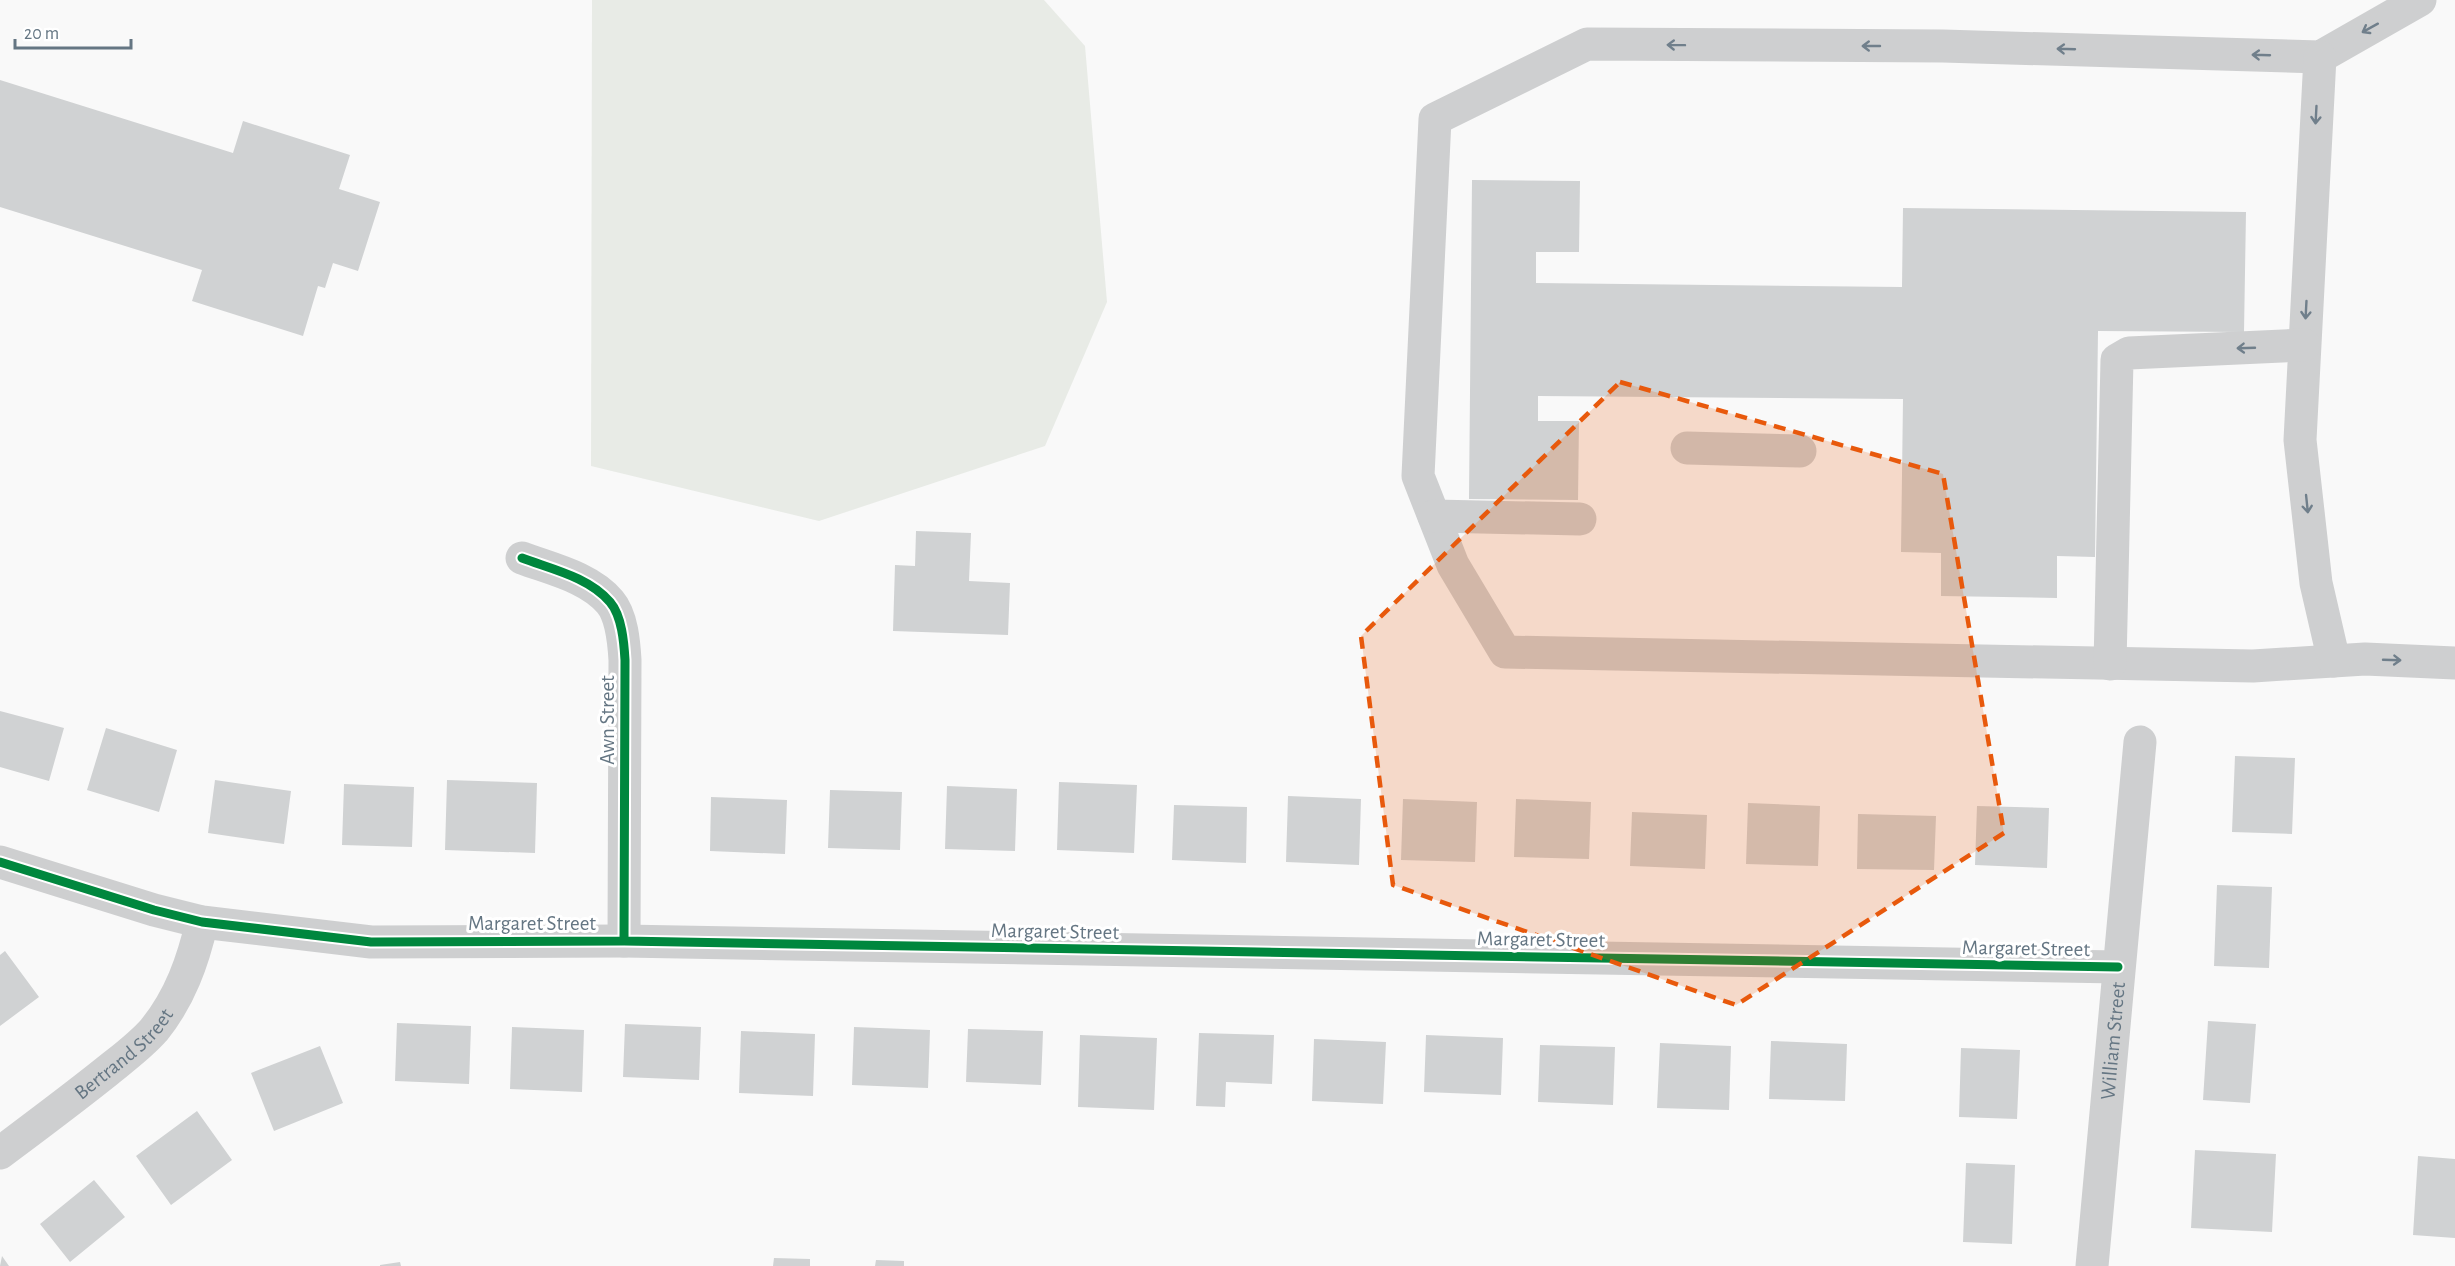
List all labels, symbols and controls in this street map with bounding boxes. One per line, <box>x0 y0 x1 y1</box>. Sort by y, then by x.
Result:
scale bar <box>15 12 130 50</box>
one-way arrow <box>2362 23 2379 35</box>
text: 20 m <box>24 25 59 43</box>
one-way arrow <box>1667 39 1687 51</box>
one-way arrow <box>1862 40 1882 52</box>
one-way arrow <box>2057 44 2077 55</box>
one-way arrow <box>2252 50 2272 61</box>
one-way arrow <box>2311 105 2322 125</box>
one-way arrow <box>2301 299 2312 319</box>
one-way arrow <box>2236 342 2256 353</box>
one-way arrow <box>2302 494 2313 514</box>
one-way arrow <box>2382 655 2402 666</box>
street label: Awn Street <box>597 675 618 765</box>
street label: Margaret Street <box>468 913 596 934</box>
street label: Margaret Street <box>991 920 1120 943</box>
street label: Margaret Street <box>1477 928 1606 951</box>
street label: Margaret Street <box>1962 937 2091 960</box>
street label: William Street <box>2097 981 2129 1101</box>
street label: Bertrand Street <box>71 1005 178 1104</box>

